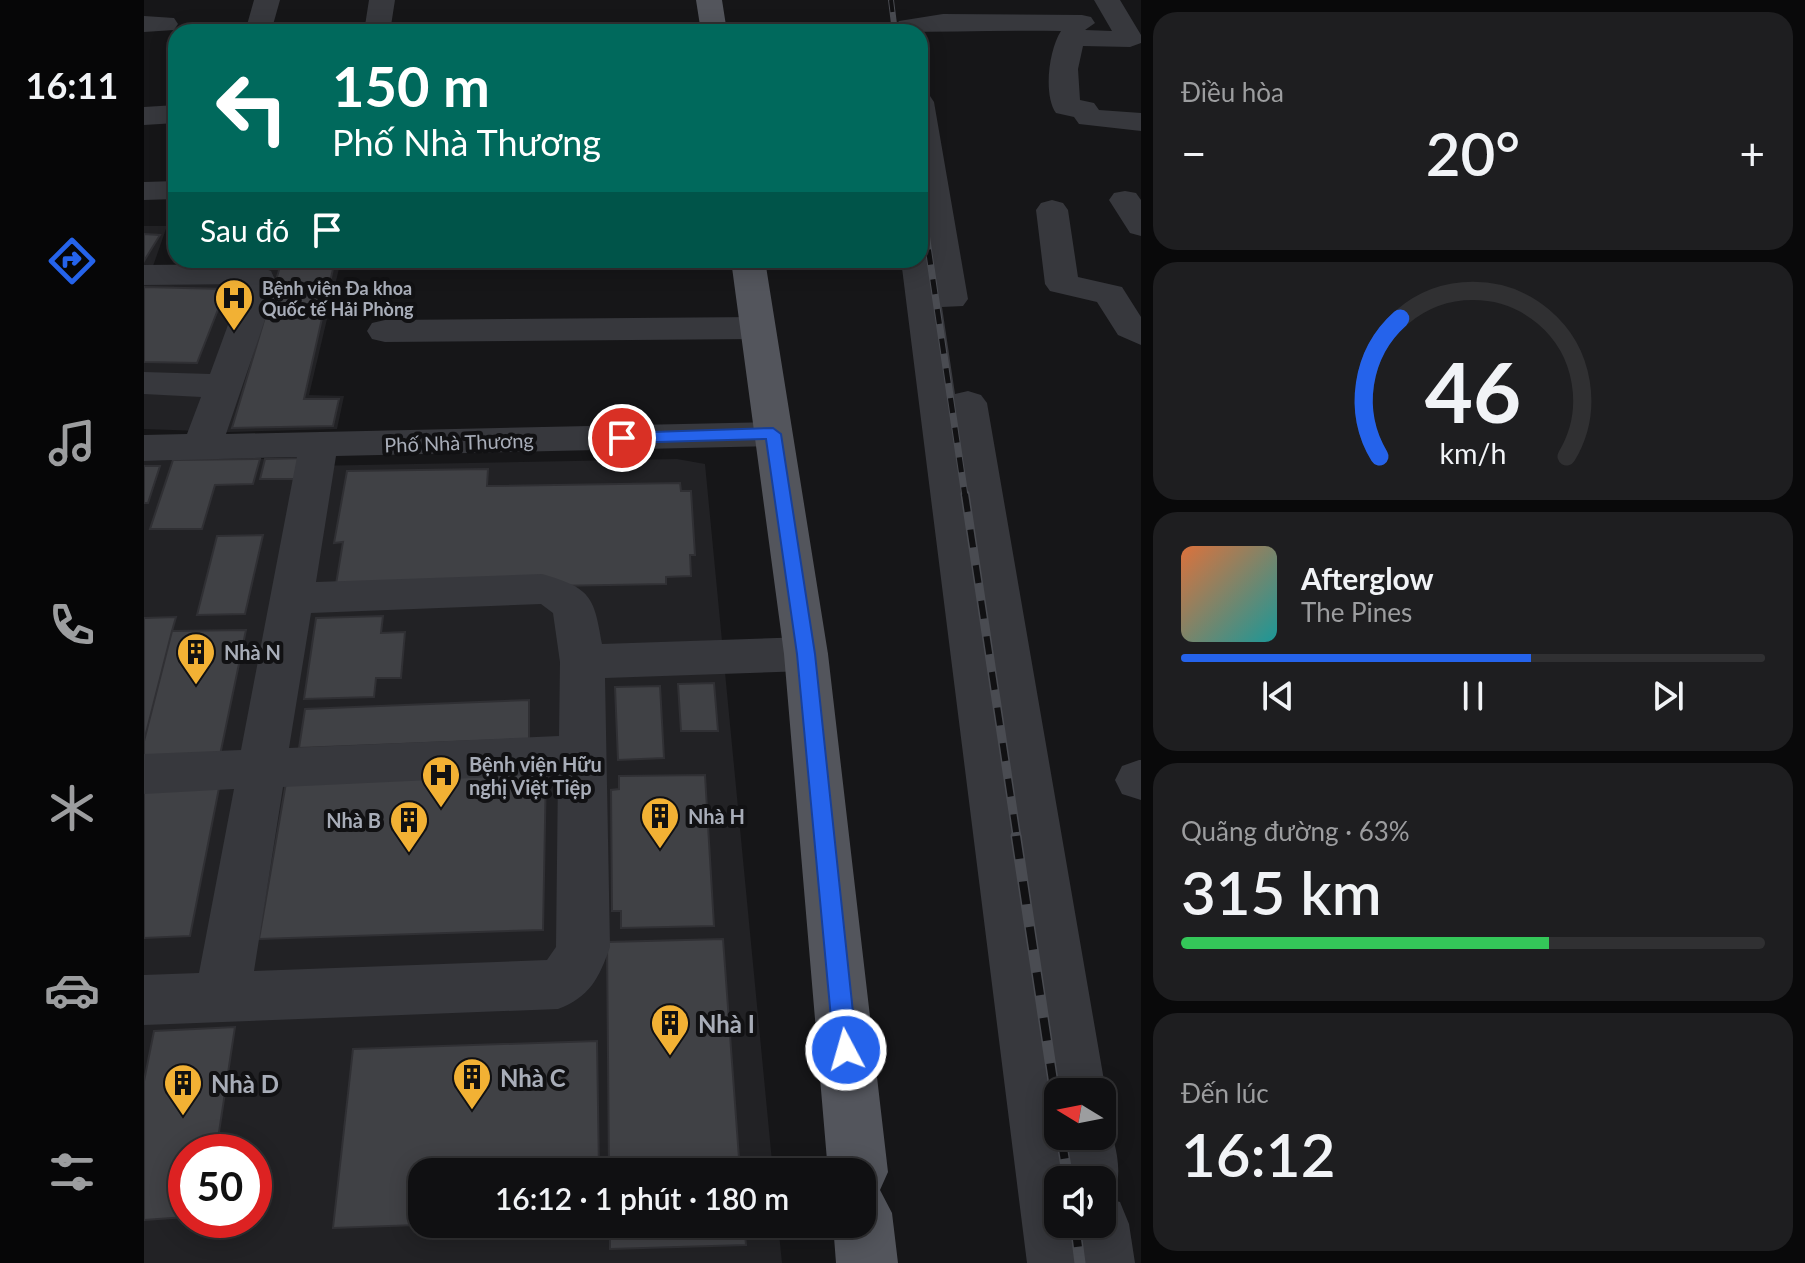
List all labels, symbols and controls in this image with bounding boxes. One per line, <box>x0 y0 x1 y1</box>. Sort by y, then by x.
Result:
text: 150 m <box>332 52 490 119</box>
icon: left <box>200 56 304 160</box>
text: 16:11 <box>26 63 118 107</box>
text: Điều hòa <box>1181 76 1284 108</box>
text: 20° <box>1426 117 1520 189</box>
text: Phố Nhà Thương <box>332 120 601 164</box>
text: − <box>1181 127 1207 179</box>
text: + <box>1739 127 1765 179</box>
icon: arrive <box>305 208 349 252</box>
text: Sau đó <box>200 212 289 248</box>
icon: directions <box>44 233 100 289</box>
hospital icon: Bệnh viện Đa khoa Quốc tế Hải Phòng <box>213 277 255 332</box>
place label: Bệnh viện Đa khoa Quốc tế Hải Phòng <box>262 277 414 320</box>
text: 46 <box>1425 341 1521 441</box>
pin <box>588 404 656 472</box>
icon: music <box>44 415 100 471</box>
icon: arrive <box>600 416 644 460</box>
street label: Phố Nhà Thương <box>384 427 534 457</box>
text: km/h <box>1440 436 1506 470</box>
text: Afterglow <box>1301 560 1434 596</box>
text: The Pines <box>1301 596 1412 628</box>
icon: phone <box>44 597 100 653</box>
building icon: Nhà N <box>175 631 217 686</box>
place label: Nhà N <box>224 640 281 664</box>
icon: previous <box>1256 674 1300 718</box>
icon: pause <box>1451 674 1495 718</box>
icon: next <box>1646 674 1690 718</box>
place label: Bệnh viện Hữu nghị Việt Tiệp <box>469 752 602 799</box>
hospital icon: Bệnh viện Hữu nghị Việt Tiệp <box>420 754 462 809</box>
icon: climate <box>44 780 100 836</box>
building icon: Nhà H <box>639 795 681 850</box>
building icon: Nhà B <box>388 799 430 854</box>
place label: Nhà H <box>688 804 745 828</box>
place label: Nhà B <box>326 808 381 832</box>
text: Quãng đường · 63% <box>1181 815 1410 847</box>
text: 315 km <box>1181 856 1382 928</box>
icon: car <box>44 962 100 1018</box>
building icon: Nhà I <box>649 1002 691 1057</box>
position arrow <box>804 1008 888 1092</box>
place label: Nhà I <box>698 1009 755 1038</box>
building icon: Nhà C <box>451 1056 493 1111</box>
building icon: Nhà D <box>162 1062 204 1117</box>
place label: Nhà C <box>500 1063 566 1092</box>
place label: Nhà D <box>211 1069 279 1098</box>
text: Đến lúc <box>1181 1077 1269 1109</box>
north arrow <box>1044 1078 1116 1150</box>
map controls <box>1044 1078 1116 1238</box>
text: 16:12 <box>1181 1118 1335 1190</box>
speed limit sign: 50 <box>168 1134 272 1238</box>
icon: filters <box>44 1144 100 1200</box>
button: sound <box>1044 1166 1116 1238</box>
text: 16:12 · 1 phút · 180 m <box>495 1180 789 1216</box>

